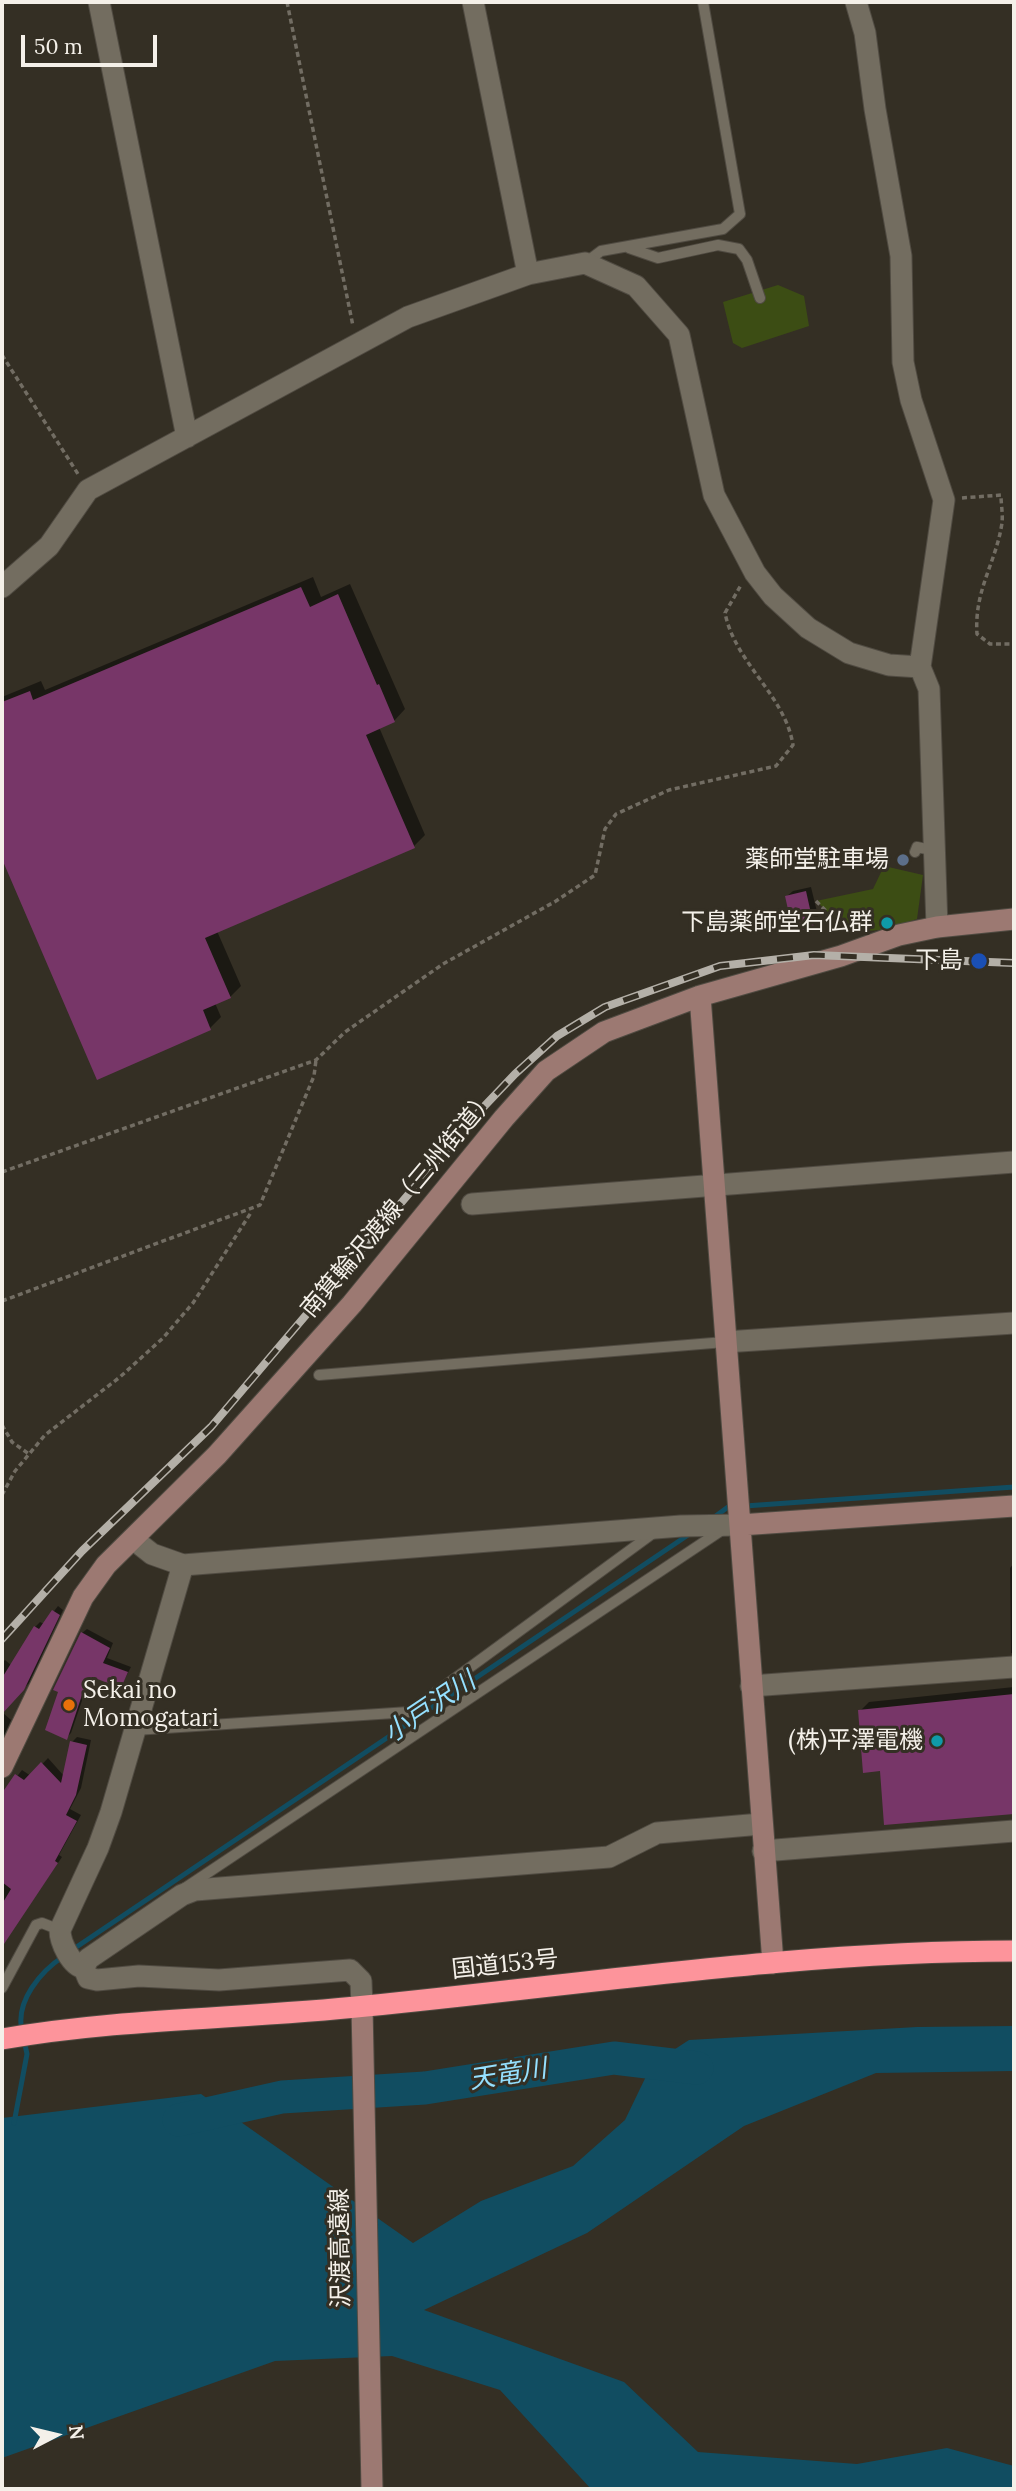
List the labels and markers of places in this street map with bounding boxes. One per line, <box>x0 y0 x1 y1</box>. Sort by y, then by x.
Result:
place label: 薬師堂駐車場 <box>745 846 889 874</box>
marker: 薬師堂駐車場 <box>895 852 911 868</box>
place label: 下島薬師堂石仏群 <box>681 909 873 937</box>
marker: 下島薬師堂石仏群 <box>879 915 895 931</box>
place label: 下島 <box>915 947 963 975</box>
marker: 下島 <box>969 951 989 971</box>
place label: Sekai no Momogatari <box>83 1677 219 1733</box>
marker: Sekai no Momogatari <box>61 1697 77 1713</box>
place label: (株)平澤電機 <box>788 1727 923 1755</box>
marker: (株)平澤電機 <box>929 1733 945 1749</box>

